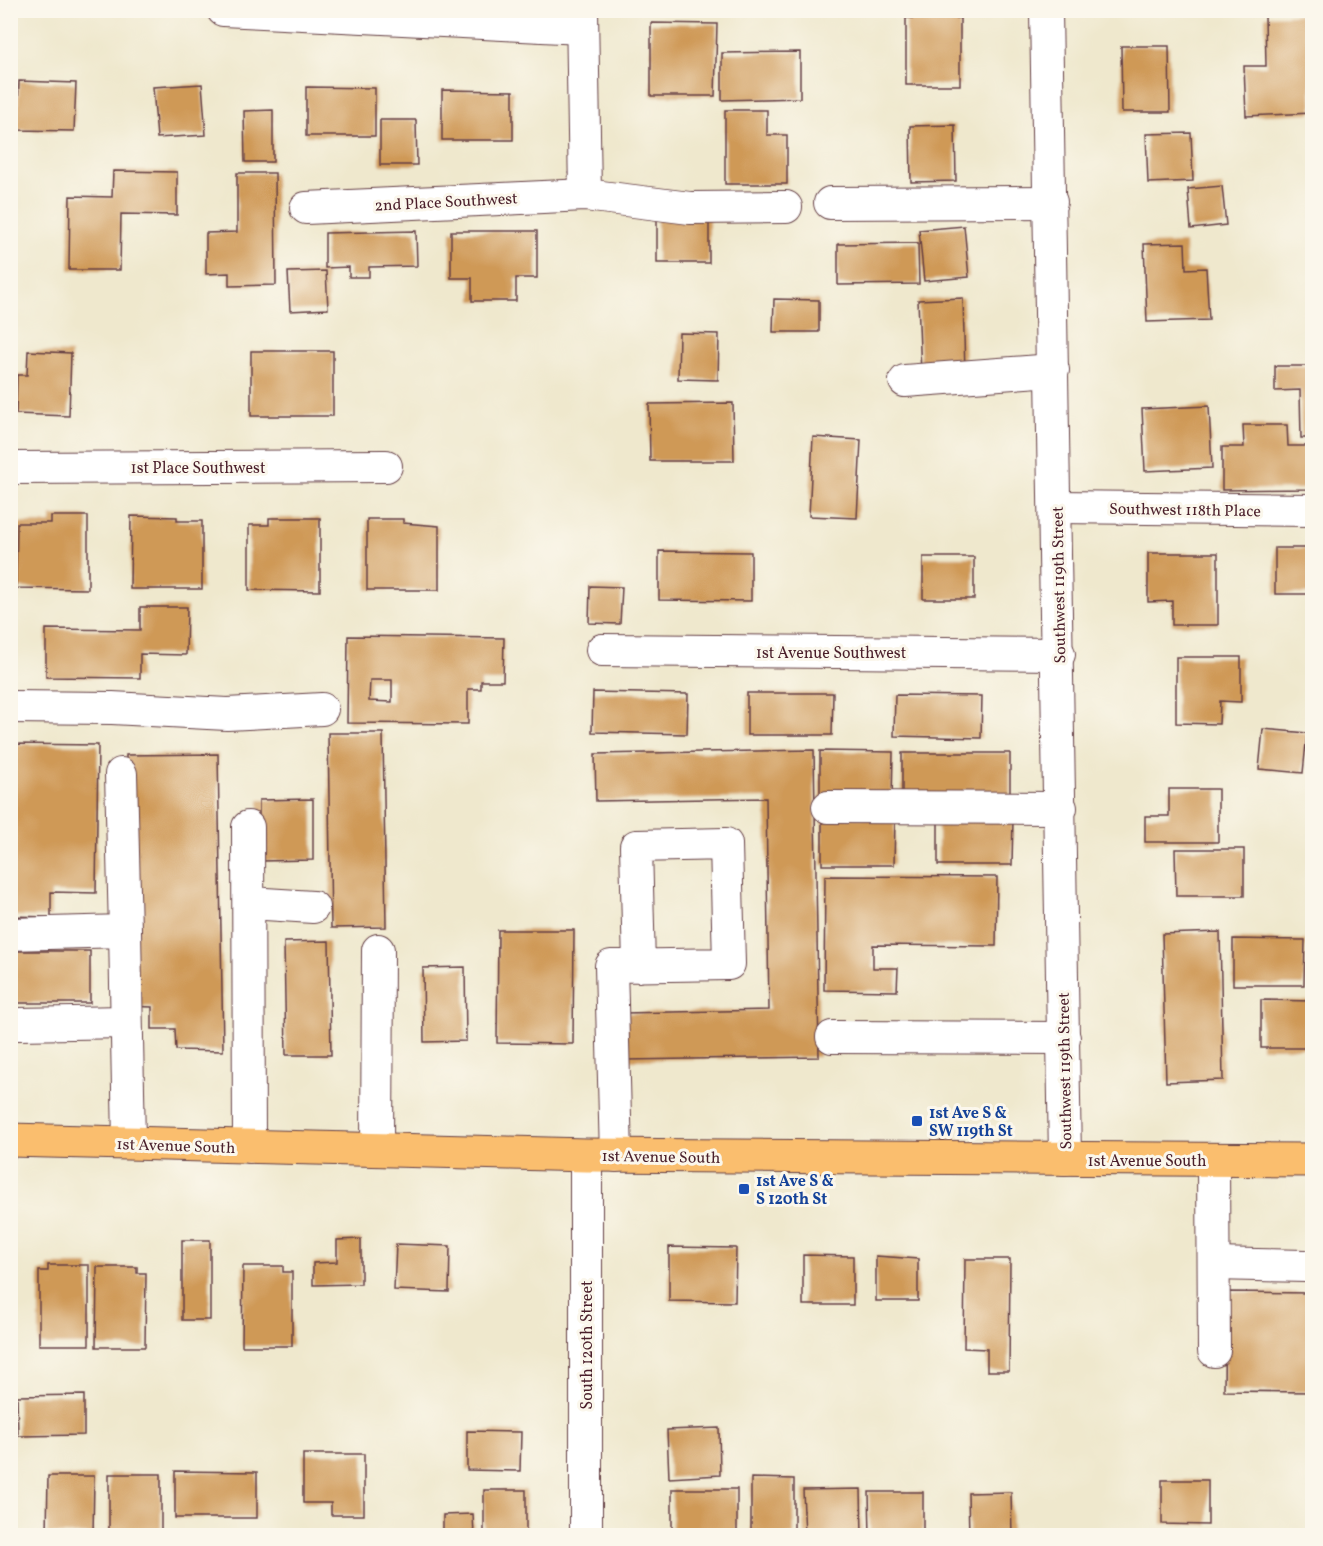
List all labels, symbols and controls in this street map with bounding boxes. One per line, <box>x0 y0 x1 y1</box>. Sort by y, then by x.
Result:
street label: 2nd Place Southwest <box>374 188 519 218</box>
street label: 1st Place Southwest <box>130 458 266 480</box>
street label: Southwest 118th Place <box>1109 499 1261 523</box>
street label: Southwest 119th Street <box>1048 506 1072 664</box>
street label: 1st Avenue Southwest <box>756 643 907 665</box>
street label: Southwest 119th Street <box>1054 992 1078 1150</box>
place label: 1st Ave S & SW 119th St <box>929 1103 1013 1143</box>
marker: 1st Ave S & SW 119th St <box>910 1114 924 1128</box>
street label: 1st Avenue South <box>116 1134 236 1160</box>
street label: 1st Avenue South <box>601 1146 721 1170</box>
street label: 1st Avenue South <box>1088 1151 1206 1173</box>
place label: 1st Ave S & S 120th St <box>756 1171 834 1211</box>
marker: 1st Ave S & S 120th St <box>737 1182 751 1196</box>
street label: South 120th Street <box>577 1280 599 1410</box>

